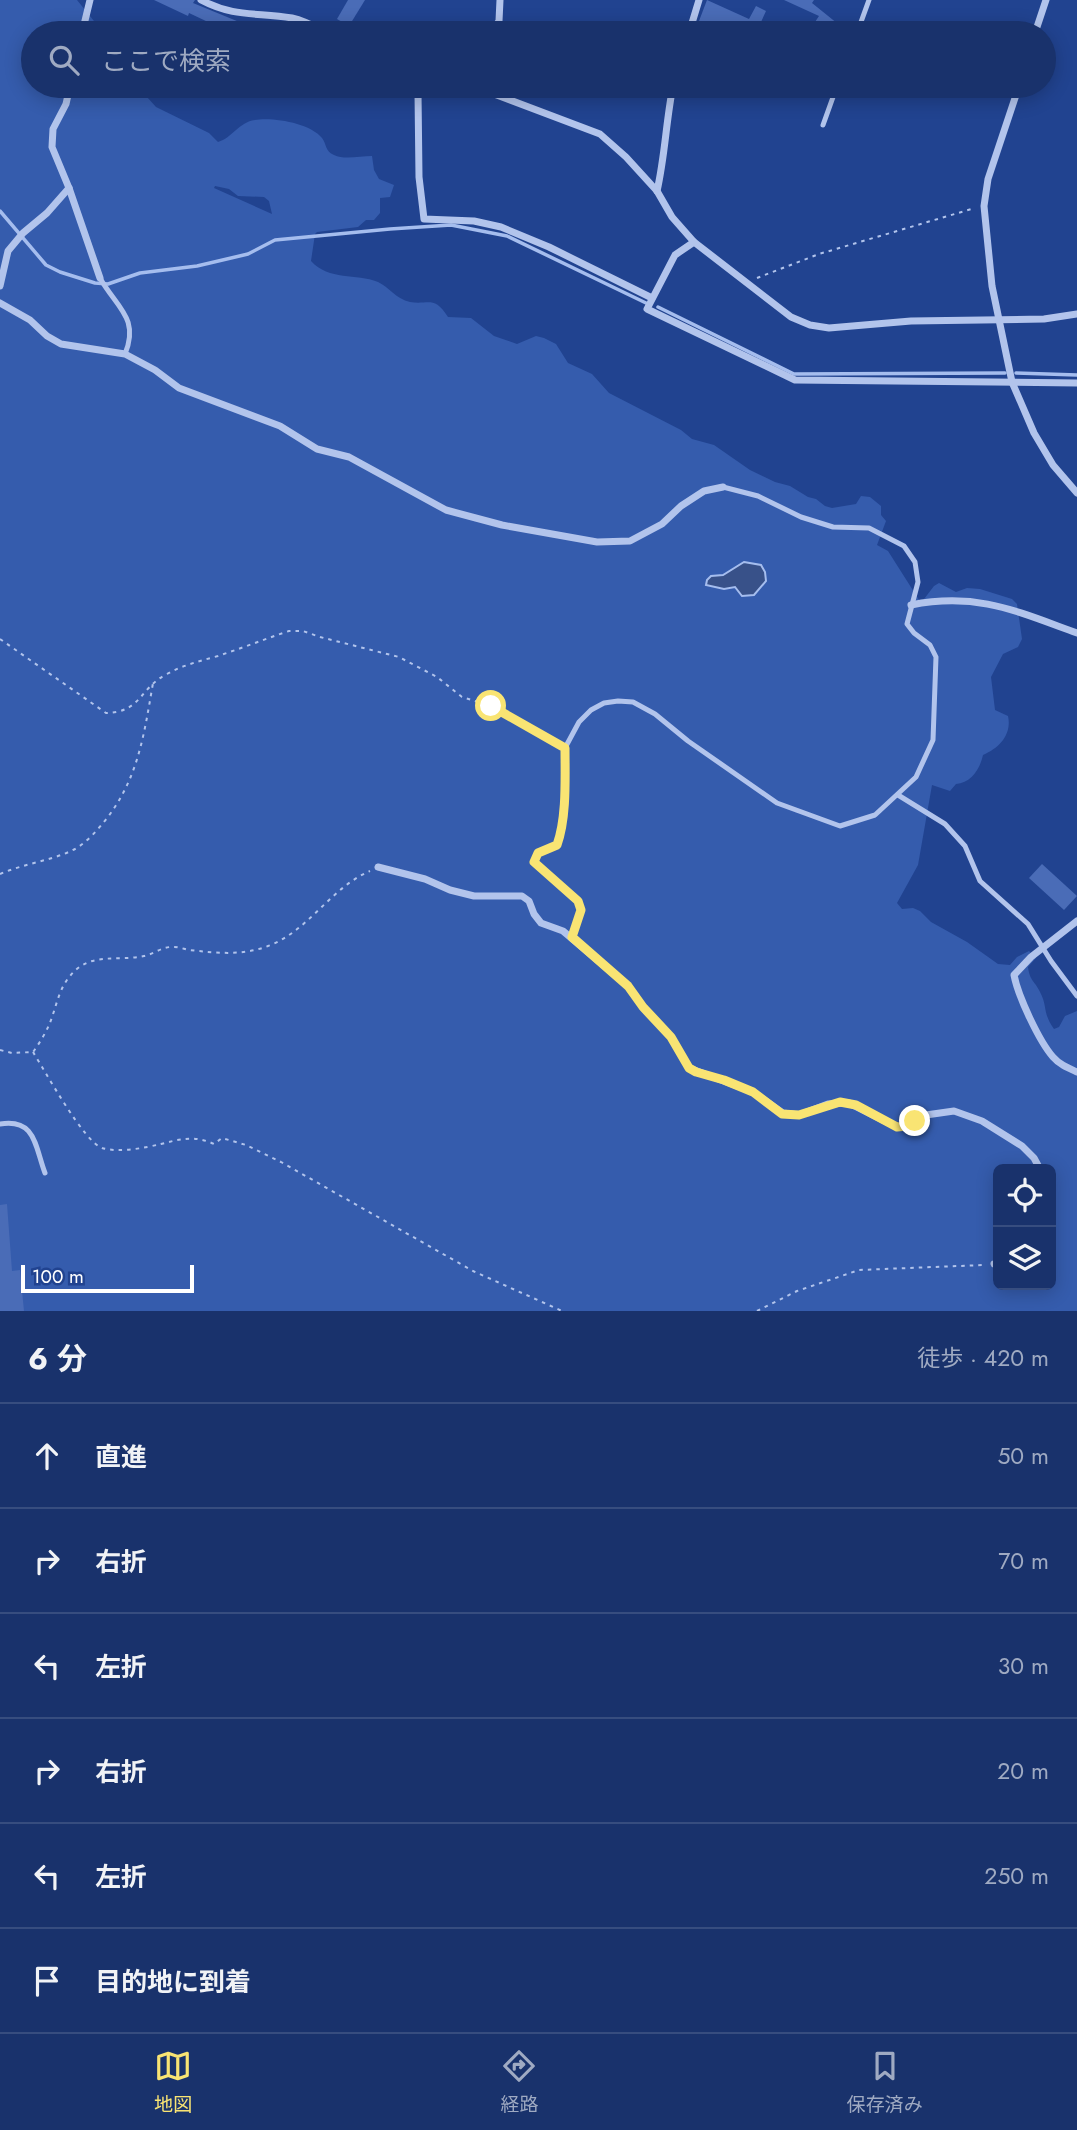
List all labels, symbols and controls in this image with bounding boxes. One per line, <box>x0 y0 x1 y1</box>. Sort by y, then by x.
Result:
search box <box>21 21 1056 98</box>
icon: search <box>45 41 83 79</box>
text: ここで検索 <box>101 42 231 80</box>
route start <box>475 690 506 721</box>
route end <box>899 1105 930 1136</box>
map controls <box>993 1164 1056 1290</box>
button: locate <box>993 1164 1056 1227</box>
button: layers <box>993 1227 1056 1290</box>
scale bar <box>21 1262 194 1294</box>
text: 100 m <box>32 1263 84 1290</box>
text: 6 分 <box>28 1337 87 1380</box>
text: 徒歩 · 420 m <box>917 1341 1049 1375</box>
icon: ahead <box>28 1437 66 1475</box>
text: 直進 <box>95 1438 147 1476</box>
text: 50 m <box>997 1439 1049 1473</box>
icon: right <box>28 1542 66 1580</box>
text: 右折 <box>95 1543 147 1581</box>
text: 70 m <box>998 1544 1049 1578</box>
icon: left <box>28 1647 66 1685</box>
text: 左折 <box>95 1648 147 1686</box>
text: 30 m <box>998 1649 1049 1683</box>
icon: right <box>28 1752 66 1790</box>
text: 右折 <box>95 1753 147 1791</box>
text: 20 m <box>997 1754 1049 1788</box>
icon: left <box>28 1857 66 1895</box>
text: 左折 <box>95 1858 147 1896</box>
text: 250 m <box>984 1859 1049 1893</box>
icon: arrive <box>28 1962 66 2000</box>
text: 目的地に到着 <box>95 1963 251 2001</box>
tab: 地図 <box>154 2047 192 2118</box>
tab: 経路 <box>500 2047 539 2118</box>
tab: 保存済み <box>847 2047 923 2118</box>

